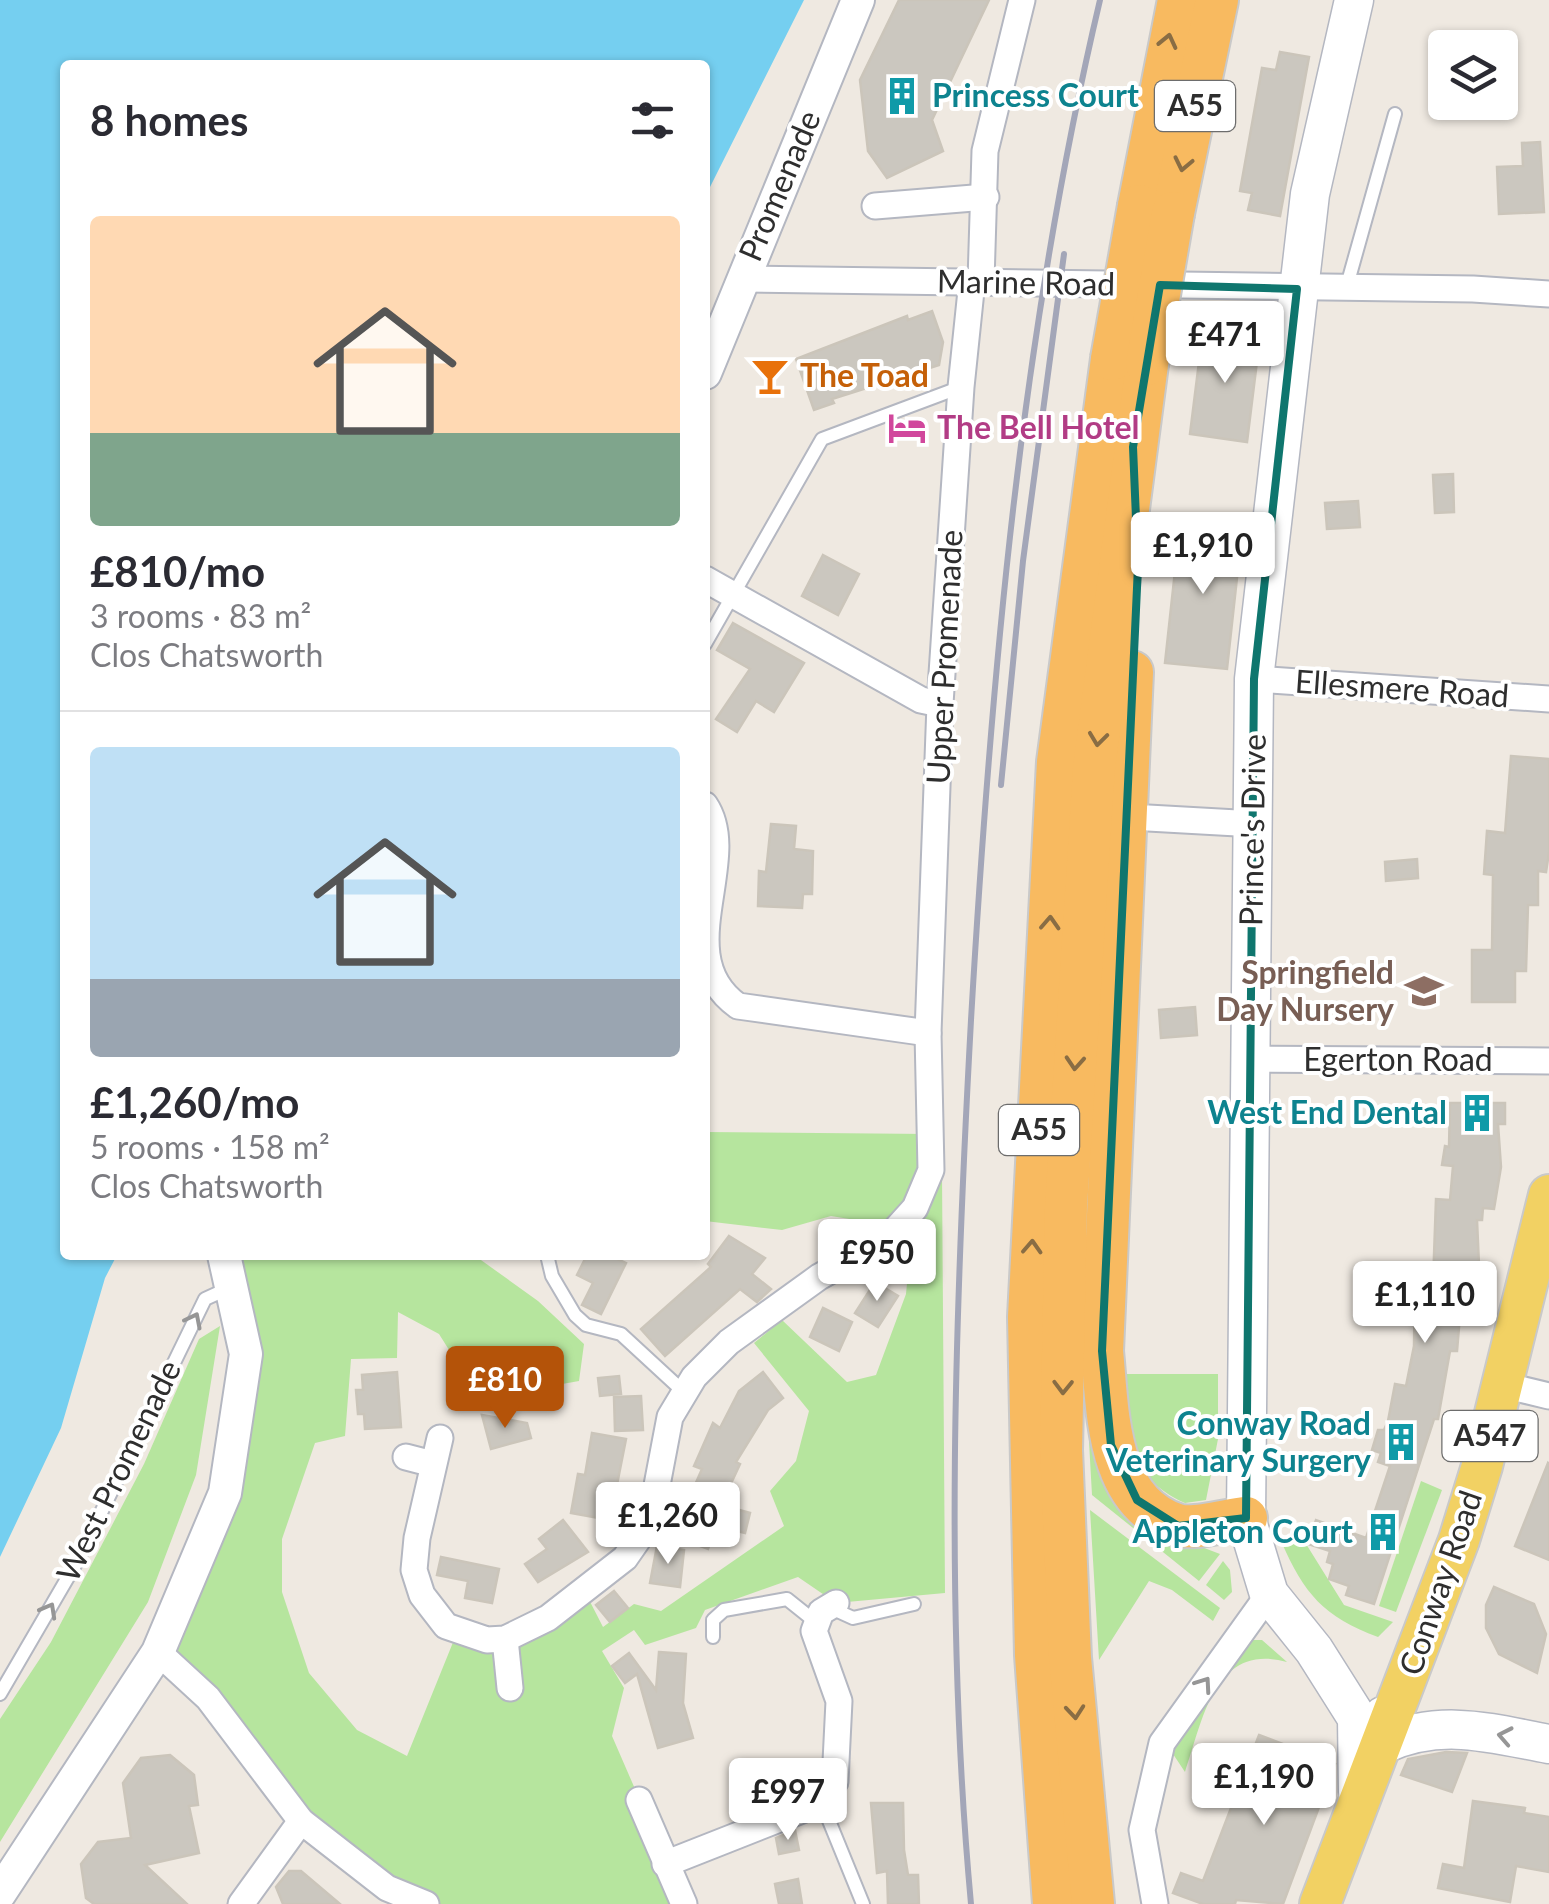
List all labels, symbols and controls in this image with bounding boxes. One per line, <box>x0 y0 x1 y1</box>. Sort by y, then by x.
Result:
map controls <box>1428 30 1518 120</box>
button: layers <box>1428 30 1518 120</box>
one-way arrow <box>1156 33 1177 50</box>
building icon: Princess Court <box>881 75 923 117</box>
place label: Princess Court <box>932 75 1139 114</box>
road number: A55 <box>1155 81 1235 131</box>
icon: filters <box>625 93 680 148</box>
text: 8 homes <box>90 95 248 145</box>
street label: Promenade <box>729 104 828 267</box>
one-way arrow <box>1173 155 1194 172</box>
street label: Marine Road <box>937 260 1116 303</box>
icon: home <box>295 281 475 461</box>
pin: £471 <box>1166 301 1284 386</box>
text: £471 <box>1188 314 1262 353</box>
bar icon: The Toad <box>749 355 791 397</box>
place label: The Toad <box>800 355 929 394</box>
hotel icon: The Bell Hotel <box>886 407 928 449</box>
place label: The Bell Hotel <box>937 407 1139 446</box>
pin: £1,910 <box>1122 512 1284 597</box>
text: £1,910 <box>1153 525 1253 564</box>
street label: Upper Promenade <box>917 529 970 785</box>
text: £810/mo <box>90 546 265 596</box>
text: 3 rooms · 83 m² <box>90 596 311 635</box>
text: Clos Chatsworth <box>90 635 323 674</box>
street label: Ellesmere Road <box>1294 661 1510 714</box>
one-way arrow <box>1088 731 1109 747</box>
street label: Prince's Drive <box>1230 734 1273 926</box>
icon: home <box>295 812 475 992</box>
one-way arrow <box>1039 914 1060 930</box>
place label: Springfield Day Nursery <box>1216 952 1394 1028</box>
school or university icon: Springfield Day Nursery <box>1403 970 1445 1012</box>
street label: Egerton Road <box>1303 1039 1493 1078</box>
one-way arrow <box>1065 1055 1087 1071</box>
text: £1,260/mo <box>90 1077 299 1127</box>
place label: West End Dental <box>1207 1092 1447 1131</box>
building icon: West End Dental <box>1456 1092 1498 1134</box>
road number: A55 <box>999 1105 1079 1155</box>
text: 5 rooms · 158 m² <box>90 1127 330 1166</box>
text: Clos Chatsworth <box>90 1166 323 1205</box>
pin: £950 <box>818 1219 936 1304</box>
text: £950 <box>840 1232 914 1271</box>
one-way arrow <box>1021 1239 1042 1255</box>
pin: £1,110 <box>1344 1261 1506 1346</box>
text: £1,110 <box>1375 1274 1475 1313</box>
one-way arrow <box>182 1312 201 1330</box>
pin: £810 <box>446 1346 564 1431</box>
street label: West Promenade <box>47 1353 188 1587</box>
text: £810 <box>468 1359 542 1398</box>
one-way arrow <box>1052 1380 1073 1396</box>
place label: Conway Road Veterinary Surgery <box>1105 1403 1371 1479</box>
road number: A547 <box>1442 1411 1538 1461</box>
building icon: Conway Road Veterinary Surgery <box>1380 1421 1422 1463</box>
pin: £1,260 <box>587 1482 749 1567</box>
street label: Conway Road <box>1390 1485 1489 1680</box>
text: £1,260 <box>618 1495 718 1534</box>
place label: Appleton Court <box>1131 1511 1353 1550</box>
building icon: Appleton Court <box>1362 1511 1404 1553</box>
one-way arrow <box>37 1603 57 1621</box>
one-way arrow <box>1192 1676 1210 1695</box>
one-way arrow <box>1063 1704 1085 1720</box>
one-way arrow <box>1497 1726 1514 1747</box>
pin: £1,190 <box>1183 1743 1345 1828</box>
text: £1,190 <box>1214 1756 1314 1795</box>
pin: £997 <box>729 1758 847 1843</box>
text: £997 <box>751 1771 825 1810</box>

